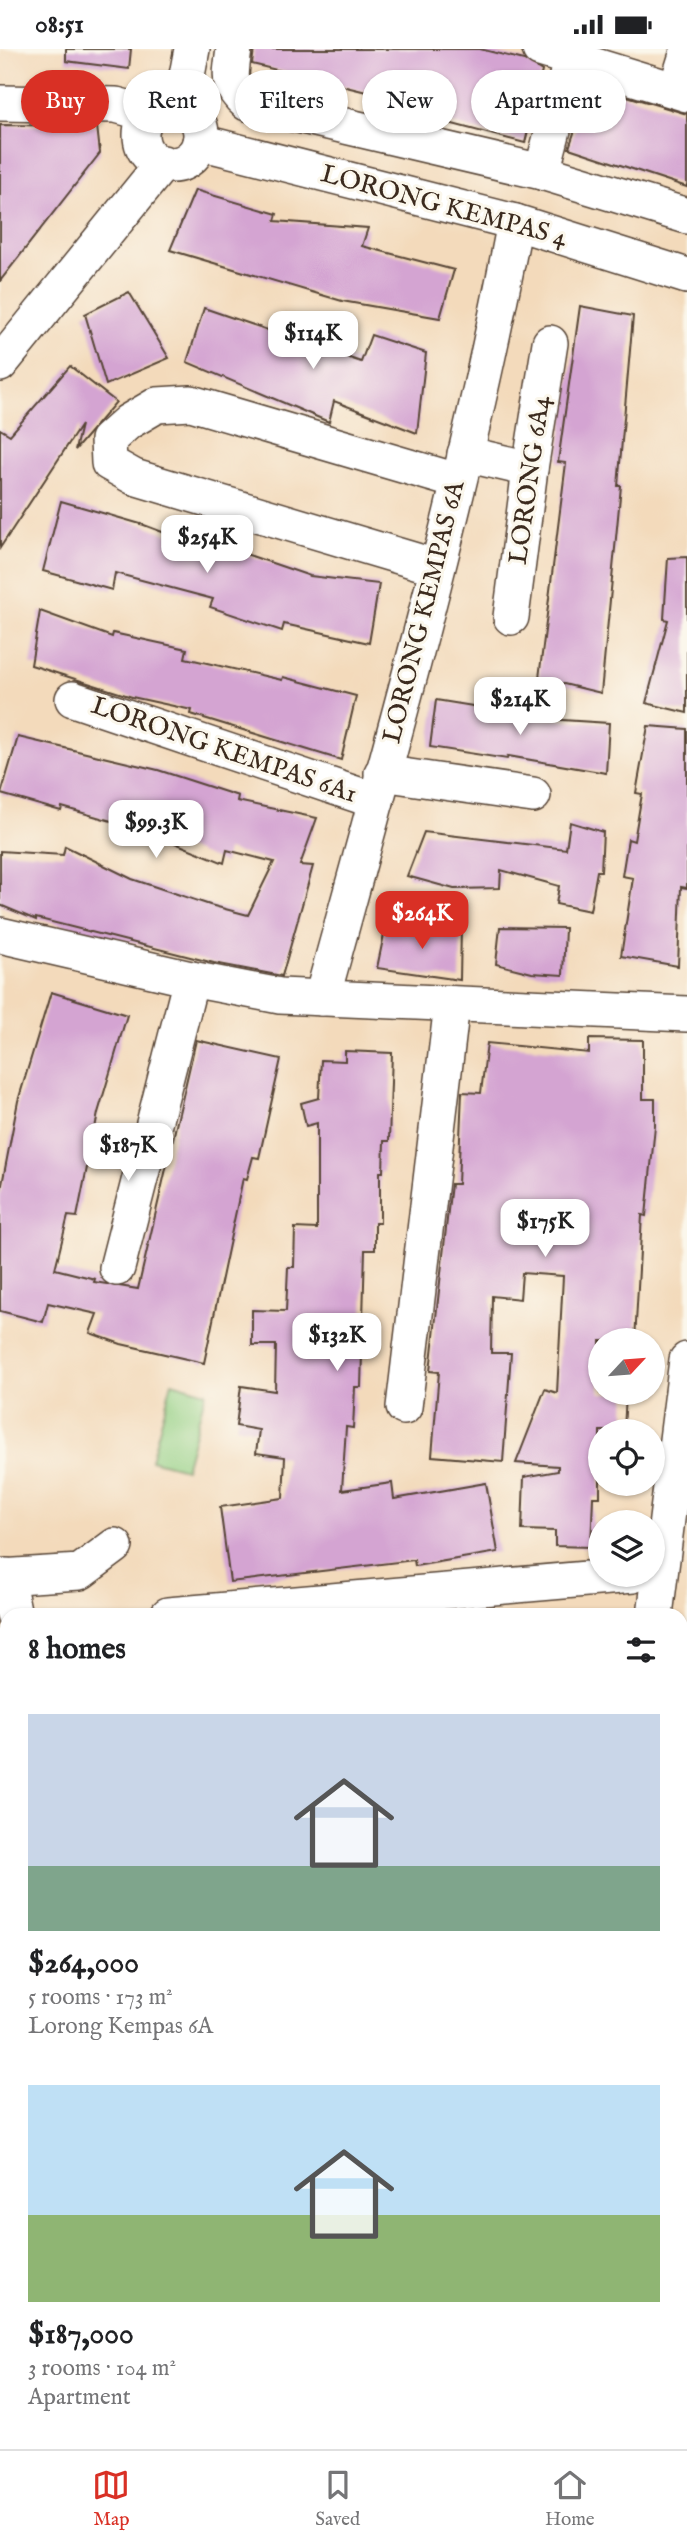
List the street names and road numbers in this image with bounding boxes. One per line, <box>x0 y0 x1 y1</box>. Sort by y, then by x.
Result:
street label: LORONG KEMPAS 4 <box>317 157 571 255</box>
street label: LORONG 6A4 <box>502 393 558 566</box>
street label: LORONG KEMPAS 6A <box>375 476 473 747</box>
street label: LORONG KEMPAS 6A1 <box>87 689 361 811</box>

